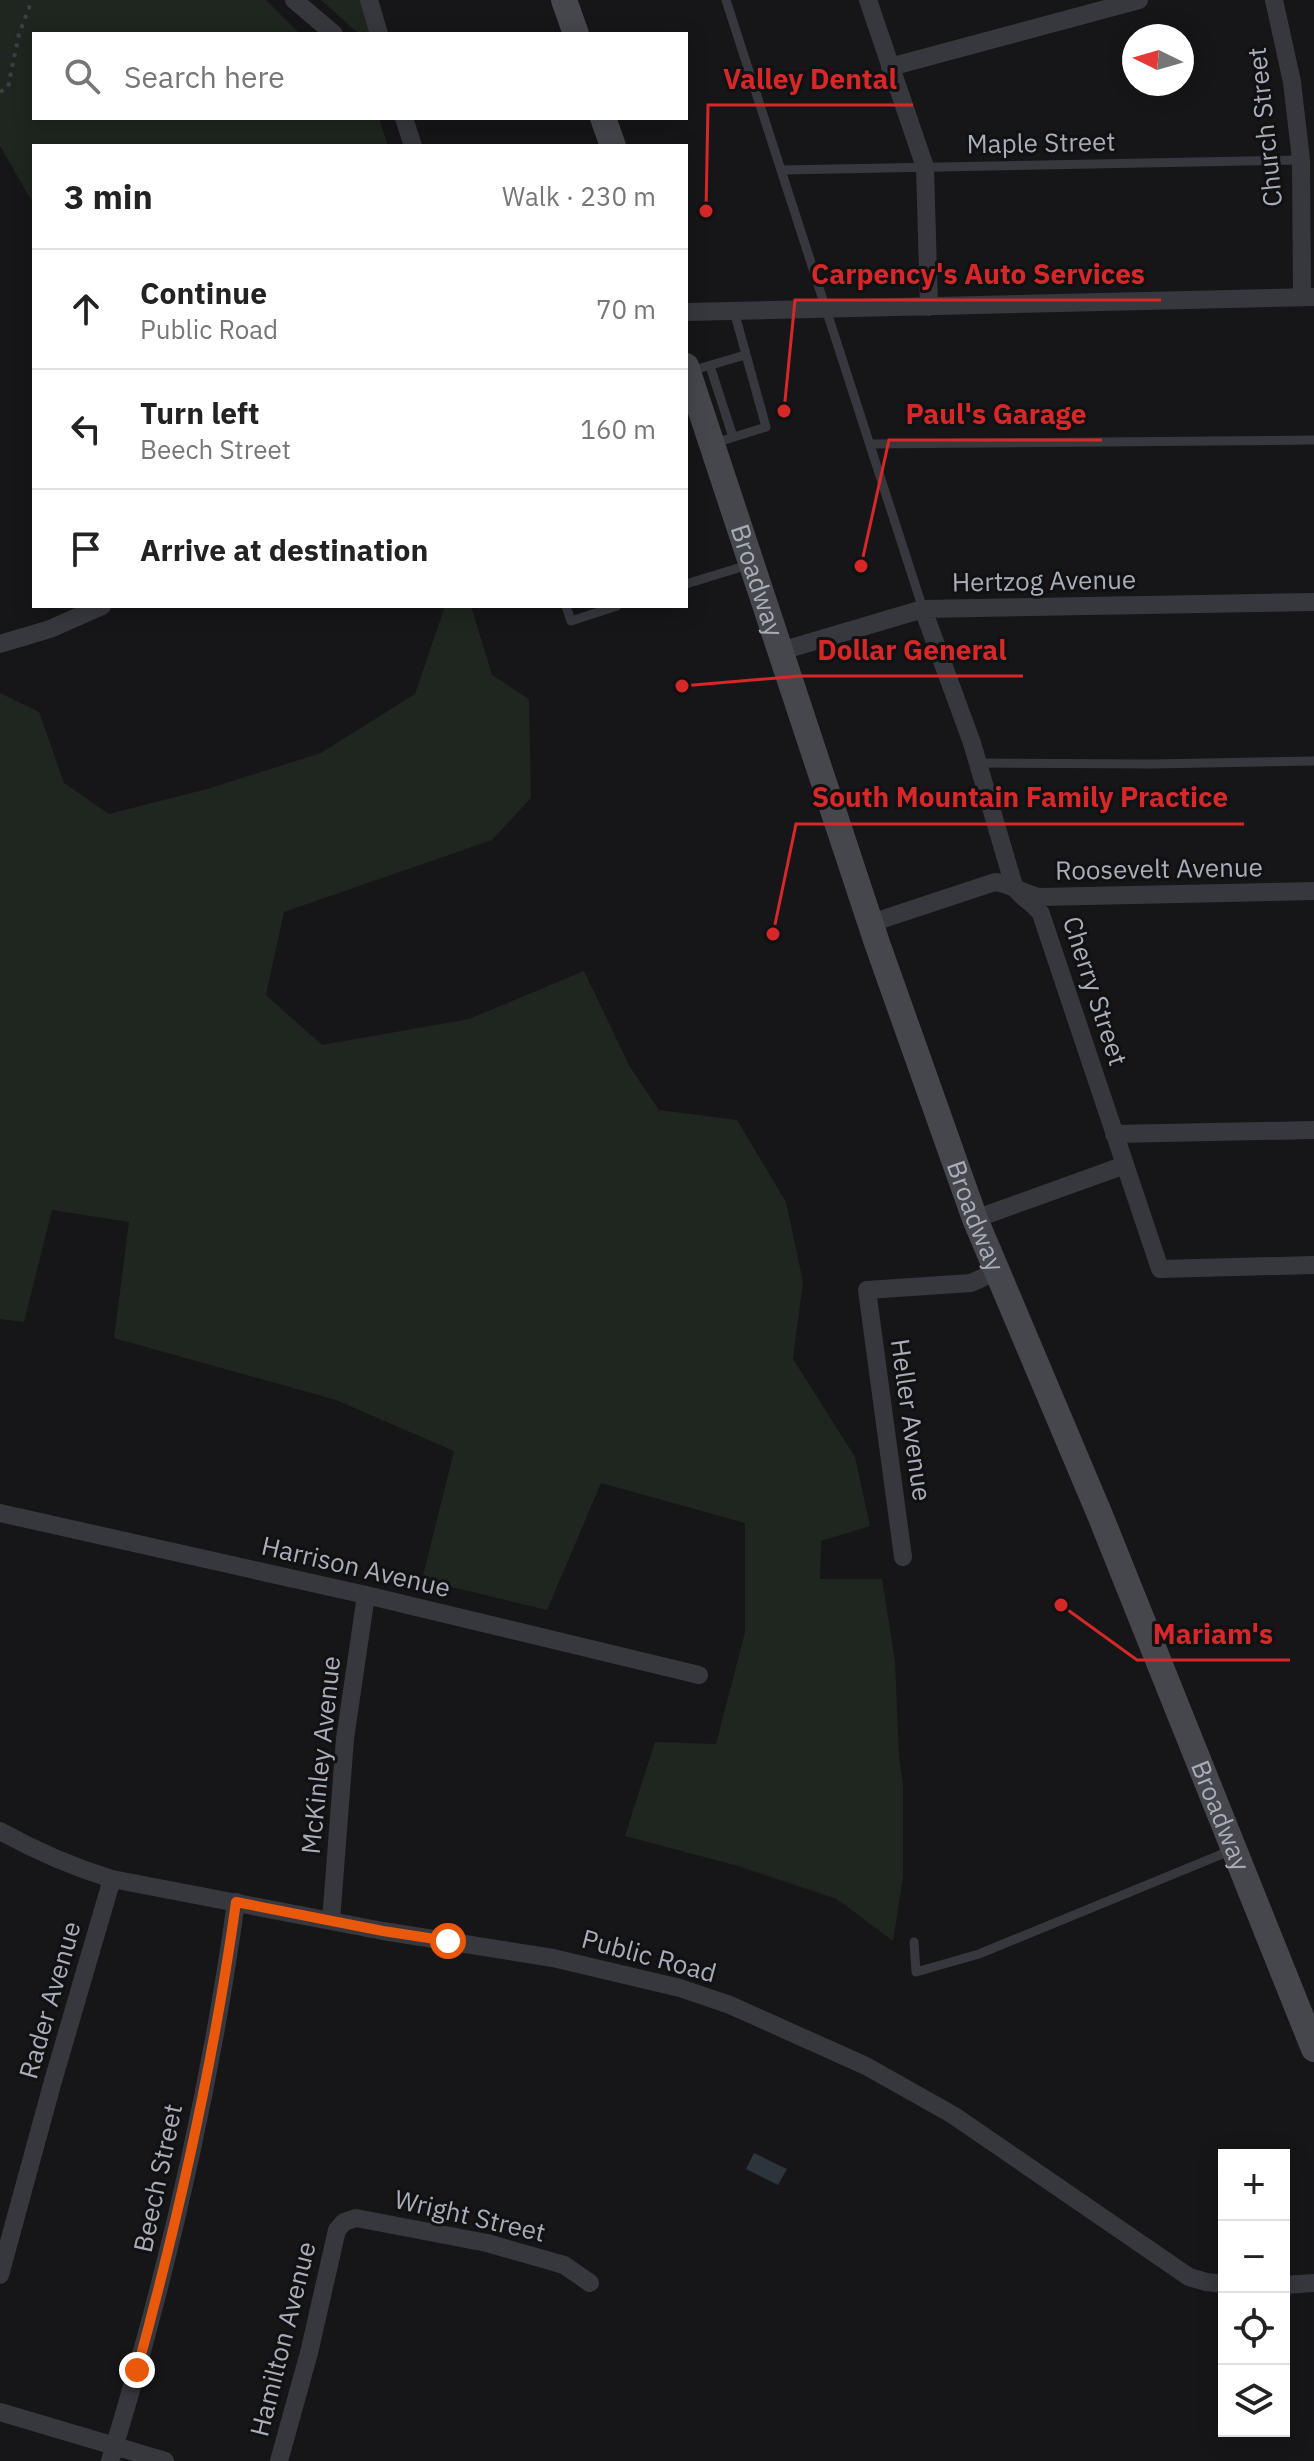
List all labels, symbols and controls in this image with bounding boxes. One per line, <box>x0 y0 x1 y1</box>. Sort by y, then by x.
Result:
north arrow <box>1122 24 1194 96</box>
search box <box>32 32 688 120</box>
street label: Church Street <box>1239 46 1289 209</box>
callout: Valley Dental <box>708 53 913 105</box>
icon: search <box>60 54 104 98</box>
text: Search here <box>124 57 285 96</box>
text: Valley Dental <box>723 60 897 97</box>
street label: Maple Street <box>966 124 1116 160</box>
text: 3 min <box>64 174 153 218</box>
text: Walk · 230 m <box>502 179 656 213</box>
callout: Carpency's Auto Services <box>795 248 1161 300</box>
text: Carpency's Auto Services <box>811 255 1145 292</box>
text: Continue <box>140 273 267 312</box>
icon: ahead <box>64 287 108 331</box>
text: 70 m <box>596 292 656 326</box>
text: Public Road <box>140 312 278 346</box>
callout: Paul's Garage <box>889 388 1102 440</box>
text: Turn left <box>140 393 259 432</box>
text: Paul's Garage <box>905 395 1087 432</box>
icon: left <box>64 407 108 451</box>
text: 160 m <box>580 412 656 446</box>
text: Beech Street <box>140 432 291 466</box>
street label: Broadway <box>724 520 792 641</box>
icon: arrive <box>64 527 108 571</box>
text: Arrive at destination <box>140 530 428 569</box>
street label: Hertzog Avenue <box>951 561 1137 599</box>
callout: Dollar General <box>801 624 1023 676</box>
text: Dollar General <box>817 631 1007 668</box>
callout: South Mountain Family Practice <box>796 772 1244 824</box>
text: South Mountain Family Practice <box>812 778 1228 815</box>
street label: Roosevelt Avenue <box>1055 849 1263 887</box>
street label: Cherry Street <box>1056 912 1136 1070</box>
street label: Broadway <box>940 1156 1013 1276</box>
street label: Heller Avenue <box>884 1337 940 1503</box>
street label: Harrison Avenue <box>258 1528 454 1604</box>
callout: Mariam's <box>1137 1608 1290 1660</box>
text: Mariam's <box>1153 1615 1273 1652</box>
street label: McKinley Avenue <box>293 1654 347 1856</box>
street label: Broadway <box>1184 1755 1259 1876</box>
street label: Rader Avenue <box>10 1917 88 2082</box>
street label: Public Road <box>578 1921 720 1989</box>
route start <box>430 1923 466 1959</box>
street label: Beech Street <box>125 2100 189 2255</box>
map controls <box>1218 2149 1290 2437</box>
button: + <box>1218 2149 1290 2221</box>
street label: Wright Street <box>391 2181 549 2249</box>
button: − <box>1218 2221 1290 2293</box>
street label: Hamilton Avenue <box>241 2238 323 2440</box>
button: locate <box>1218 2293 1290 2365</box>
route end <box>119 2352 155 2388</box>
button: layers <box>1218 2365 1290 2437</box>

